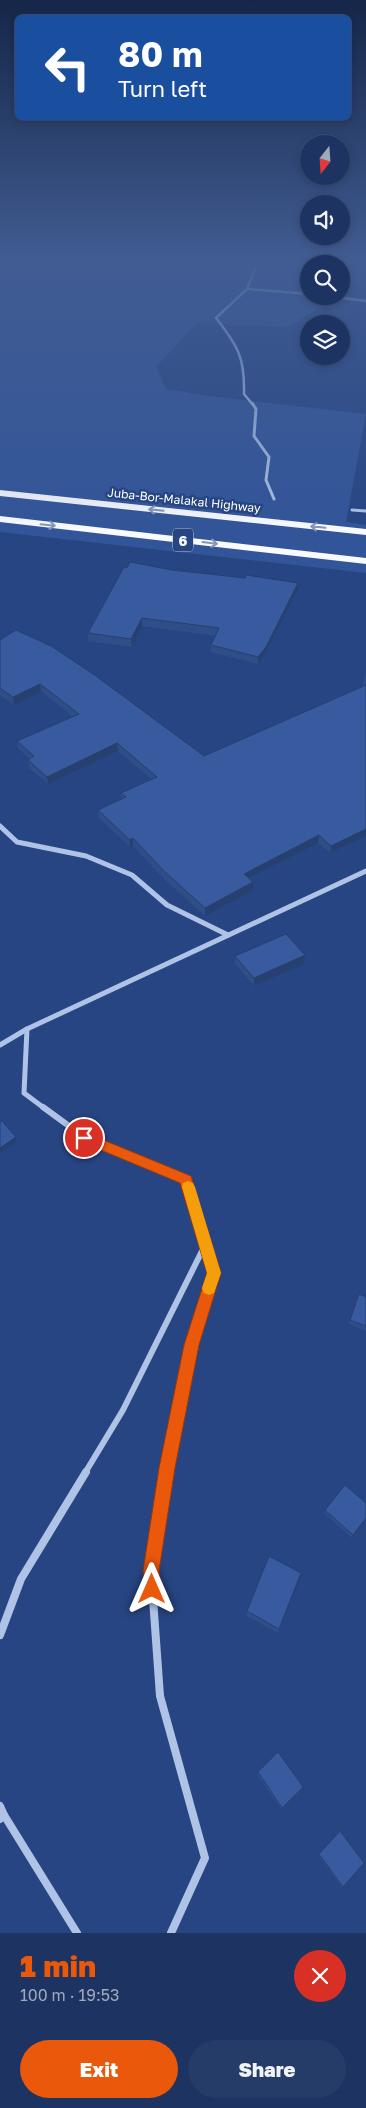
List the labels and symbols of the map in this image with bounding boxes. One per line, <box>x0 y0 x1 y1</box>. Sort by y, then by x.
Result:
north arrow <box>300 135 350 185</box>
street label: Juba-Bor-Malakal Highway <box>107 484 262 516</box>
one-way arrow <box>148 505 164 515</box>
one-way arrow <box>40 520 56 530</box>
one-way arrow <box>310 522 326 532</box>
road number: 6 <box>173 528 193 552</box>
one-way arrow <box>202 538 218 548</box>
pin <box>63 1117 105 1159</box>
position arrow <box>125 1562 177 1614</box>

